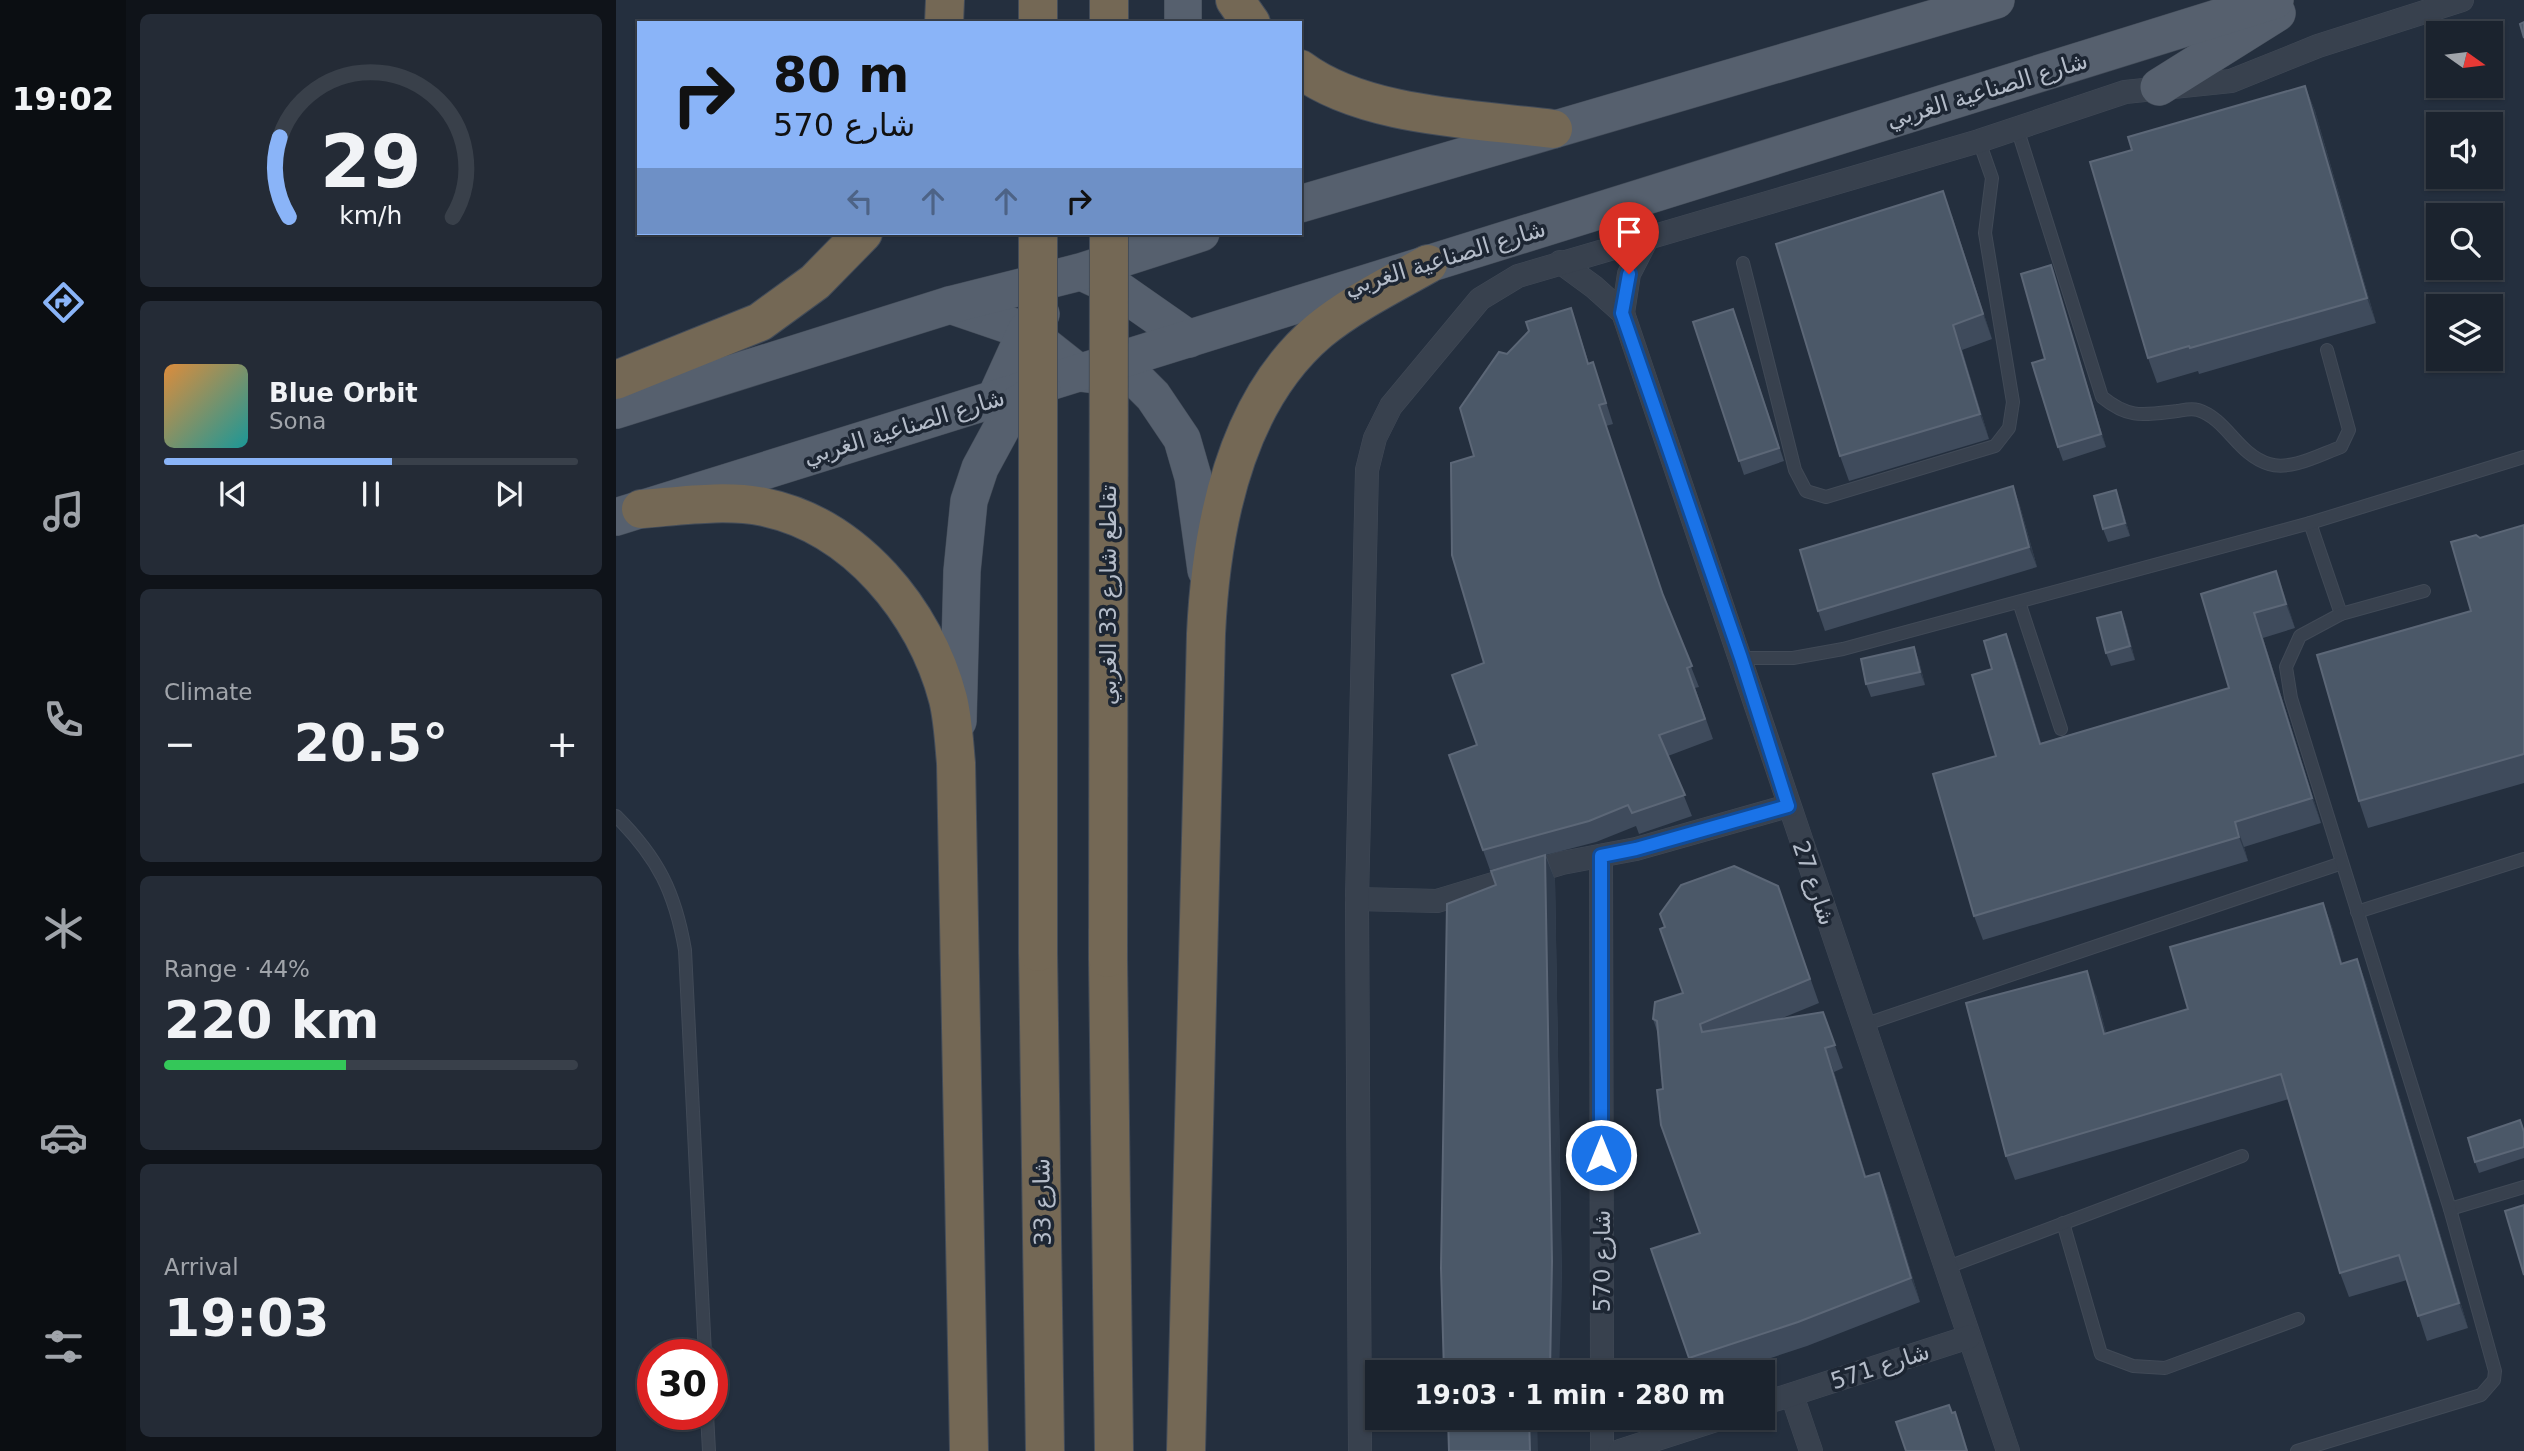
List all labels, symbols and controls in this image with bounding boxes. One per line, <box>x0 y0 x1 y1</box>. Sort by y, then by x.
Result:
north arrow <box>2426 21 2502 98</box>
map controls <box>2426 21 2503 371</box>
text: 80 m <box>773 47 909 104</box>
street label: شارع الصناعية الغربي <box>1883 47 2091 134</box>
icon: right <box>658 49 749 140</box>
text: 19:02 <box>12 80 114 118</box>
text: شارع 570 <box>773 106 915 144</box>
button: sound <box>2426 112 2503 189</box>
text: 29 <box>320 119 422 204</box>
icon: left <box>841 182 879 220</box>
icon: ahead <box>914 182 952 220</box>
icon: ahead <box>987 182 1025 220</box>
icon: right <box>1060 182 1098 220</box>
text: km/h <box>339 201 403 230</box>
pin <box>1599 202 1659 274</box>
button: search <box>2426 203 2503 280</box>
icon: arrive <box>1610 213 1648 251</box>
street label: شارع الصناعية الغربي <box>1341 215 1549 302</box>
icon: directions <box>39 278 88 327</box>
button: layers <box>2426 294 2503 371</box>
text: Blue Orbit <box>269 378 418 408</box>
street label: شارع الصناعية الغربي <box>800 384 1008 471</box>
text: Sona <box>269 408 326 434</box>
icon: previous <box>214 475 252 513</box>
icon: pause <box>352 475 390 513</box>
icon: next <box>490 475 528 513</box>
street label: تقاطع شارع 33 الغربي <box>1095 485 1122 705</box>
icon: music <box>39 487 88 536</box>
text: Climate <box>164 679 253 705</box>
icon: phone <box>39 695 88 744</box>
text: 20.5° <box>294 713 448 773</box>
text: − <box>164 722 196 766</box>
text: + <box>546 722 578 766</box>
street label: شارع 27 <box>1786 837 1841 929</box>
icon: climate <box>39 904 88 953</box>
text: Range · 44% <box>164 956 310 982</box>
text: 220 km <box>164 990 379 1050</box>
icon: car <box>39 1113 88 1162</box>
position arrow <box>1564 1118 1638 1192</box>
street label: شارع 33 <box>1028 1158 1057 1246</box>
street label: شارع 570 <box>1589 1210 1616 1312</box>
text: Arrival <box>164 1254 239 1280</box>
text: 19:03 <box>164 1288 330 1348</box>
icon: filters <box>39 1322 88 1371</box>
street label: شارع 571 <box>1827 1338 1933 1395</box>
speed limit sign: 30 <box>637 1339 728 1430</box>
text: 19:03 · 1 min · 280 m <box>1415 1380 1725 1410</box>

